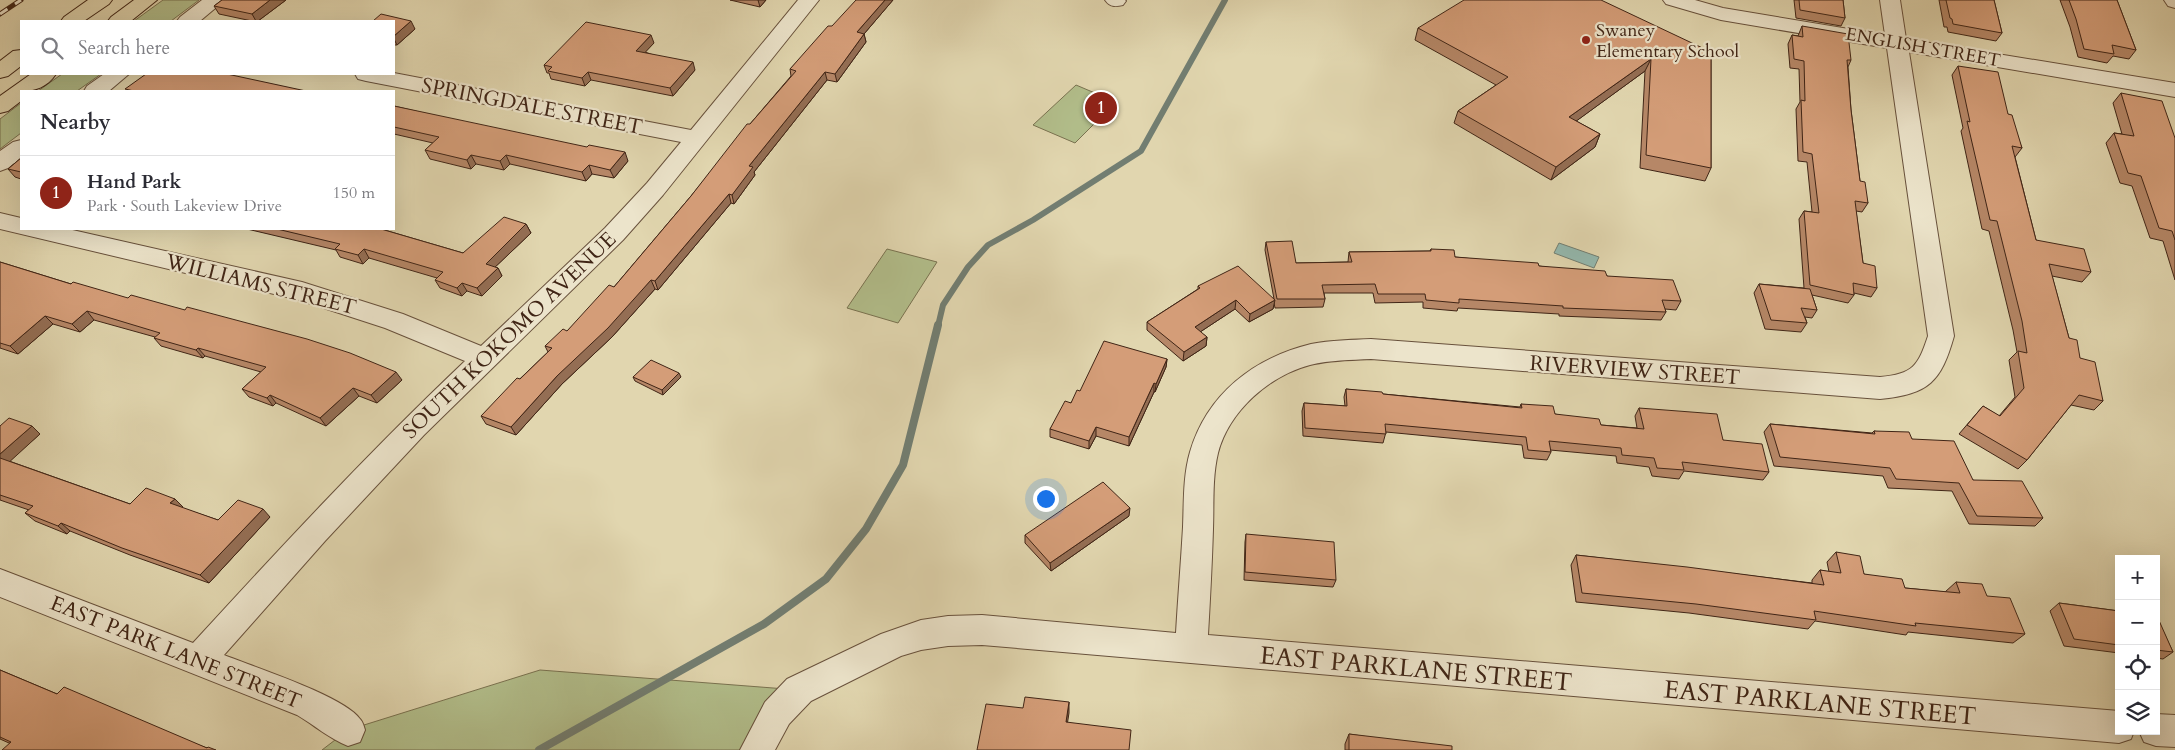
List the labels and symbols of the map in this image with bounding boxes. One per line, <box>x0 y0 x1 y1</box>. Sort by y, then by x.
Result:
place label: Swaney Elementary School <box>1596 18 1739 64</box>
street label: ENGLISH STREET <box>1844 22 2002 73</box>
marker: Swaney Elementary School <box>1580 34 1592 46</box>
street label: SPRINGDALE STREET <box>419 71 645 142</box>
pin: 1 <box>1085 89 1117 127</box>
street label: SOUTH KOKOMO AVENUE <box>396 225 623 445</box>
street label: WILLIAMS STREET <box>161 247 359 322</box>
street label: RIVERVIEW STREET <box>1529 349 1741 392</box>
your location <box>1033 486 1059 512</box>
street label: EAST PARK LANE STREET <box>46 589 306 716</box>
street label: EAST PARKLANE STREET <box>1259 638 1573 700</box>
street label: EAST PARKLANE STREET <box>1663 672 1977 734</box>

